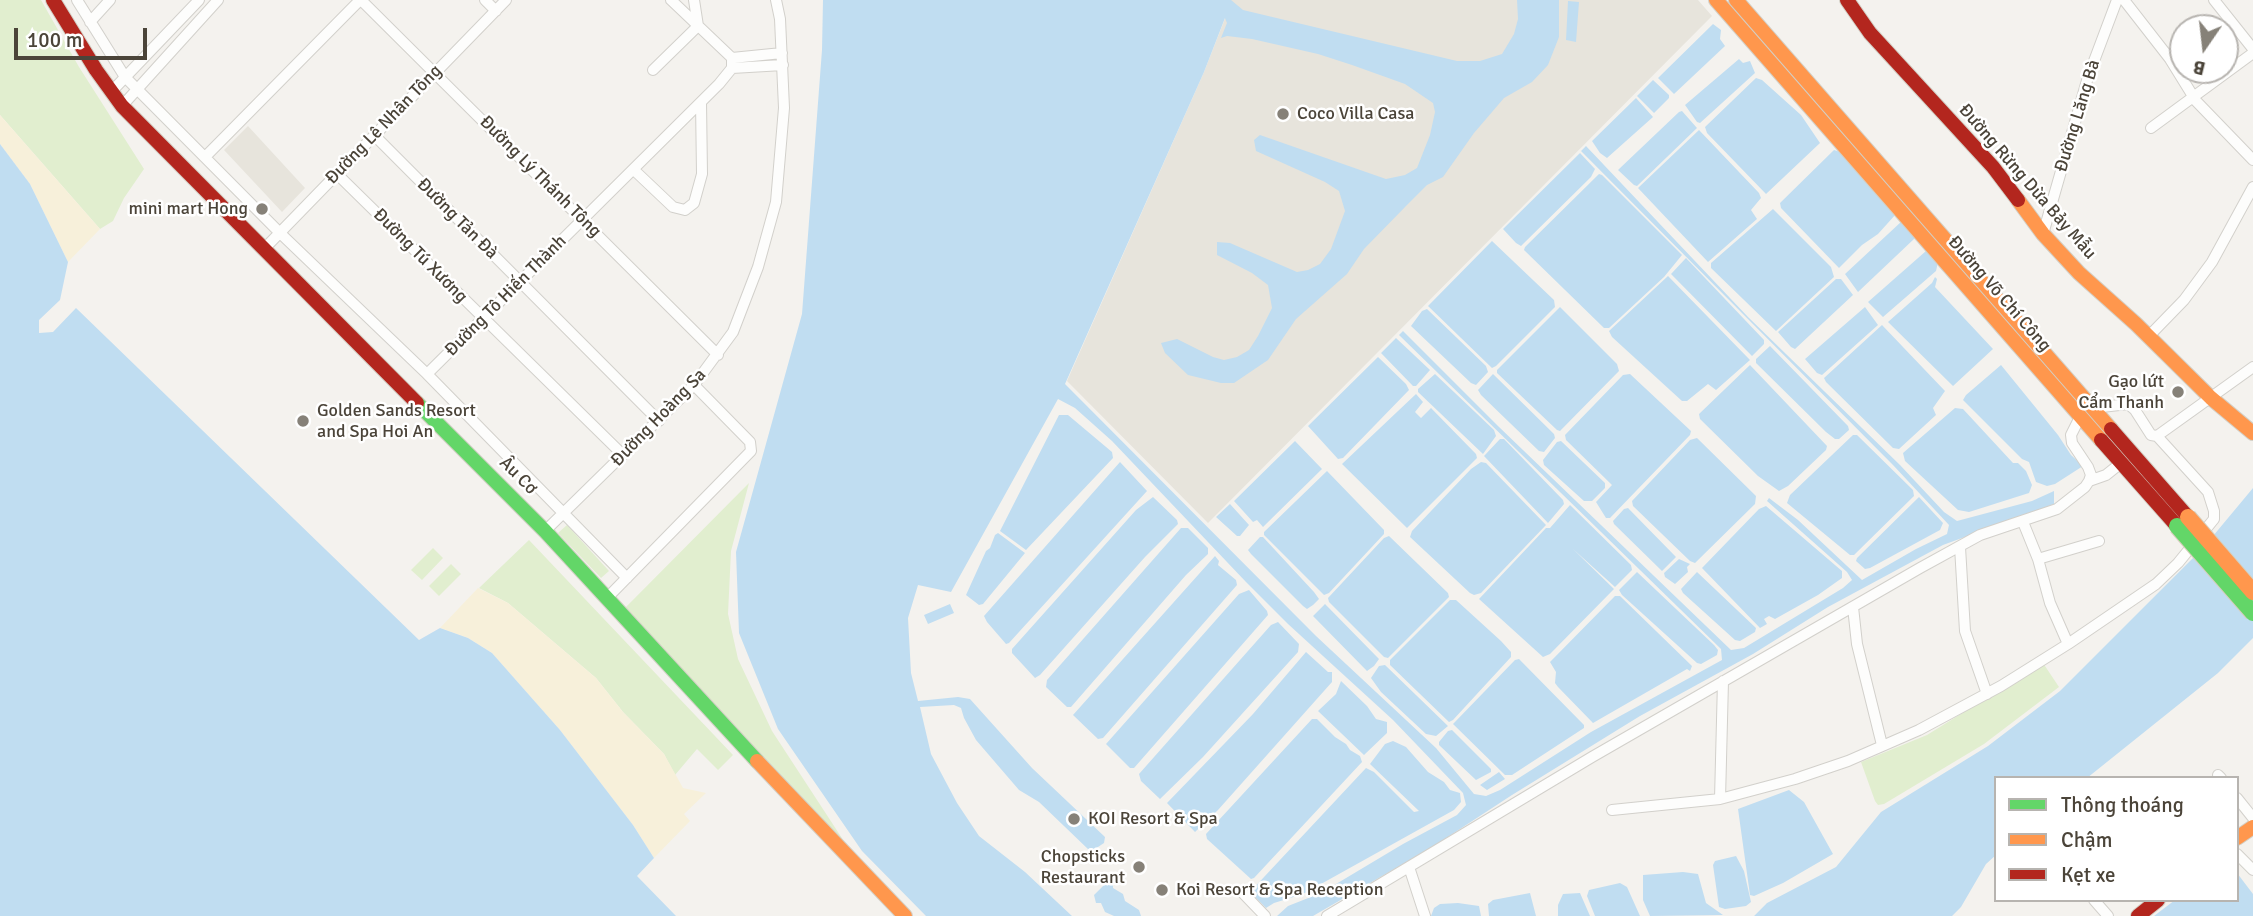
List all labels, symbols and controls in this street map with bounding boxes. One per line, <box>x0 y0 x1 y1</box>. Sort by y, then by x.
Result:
scale bar <box>18 14 150 58</box>
north arrow <box>2169 14 2239 84</box>
text: 100 m <box>27 27 82 53</box>
text: B <box>2191 54 2208 80</box>
street label: Đường Lăng Bà <box>2051 57 2105 175</box>
street label: Đường Lê Nhân Tông <box>321 61 447 189</box>
street label: Đường Rừng Dừa Bảy Mẫu <box>1954 100 2100 264</box>
place label: Coco Villa Casa <box>1297 103 1414 125</box>
marker: Coco Villa Casa <box>1275 106 1291 122</box>
street label: Đường Lý Thánh Tông <box>475 112 605 242</box>
street label: Đường Tản Đà <box>412 174 502 264</box>
place label: mini mart Hong <box>129 198 248 220</box>
marker: mini mart Hong <box>254 201 270 217</box>
street label: Đường Tú Xương <box>368 204 472 308</box>
street label: Đường Tô Hiến Thành <box>441 231 571 361</box>
street label: Đường Võ Chí Công <box>1943 232 2055 356</box>
street label: Đường Hoàng Sa <box>607 365 711 471</box>
place label: Gạo lứt Cẩm Thanh <box>2078 371 2164 414</box>
marker: Gạo lứt Cẩm Thanh <box>2170 384 2186 400</box>
place label: Golden Sands Resort and Spa Hoi An <box>317 400 476 442</box>
marker: Golden Sands Resort and Spa Hoi An <box>295 413 311 429</box>
street label: Âu Cơ <box>495 453 541 499</box>
legend <box>1994 776 2239 902</box>
text: Thông thoáng <box>2061 792 2184 818</box>
place label: KOI Resort & Spa <box>1088 808 1218 830</box>
marker: KOI Resort & Spa <box>1066 811 1082 827</box>
text: Chậm <box>2061 827 2113 853</box>
place label: Chopsticks Restaurant <box>1041 846 1125 888</box>
marker: Chopsticks Restaurant <box>1131 859 1147 875</box>
text: Kẹt xe <box>2061 862 2115 888</box>
place label: Koi Resort & Spa Reception <box>1176 879 1383 901</box>
marker: Koi Resort & Spa Reception <box>1154 882 1170 898</box>

